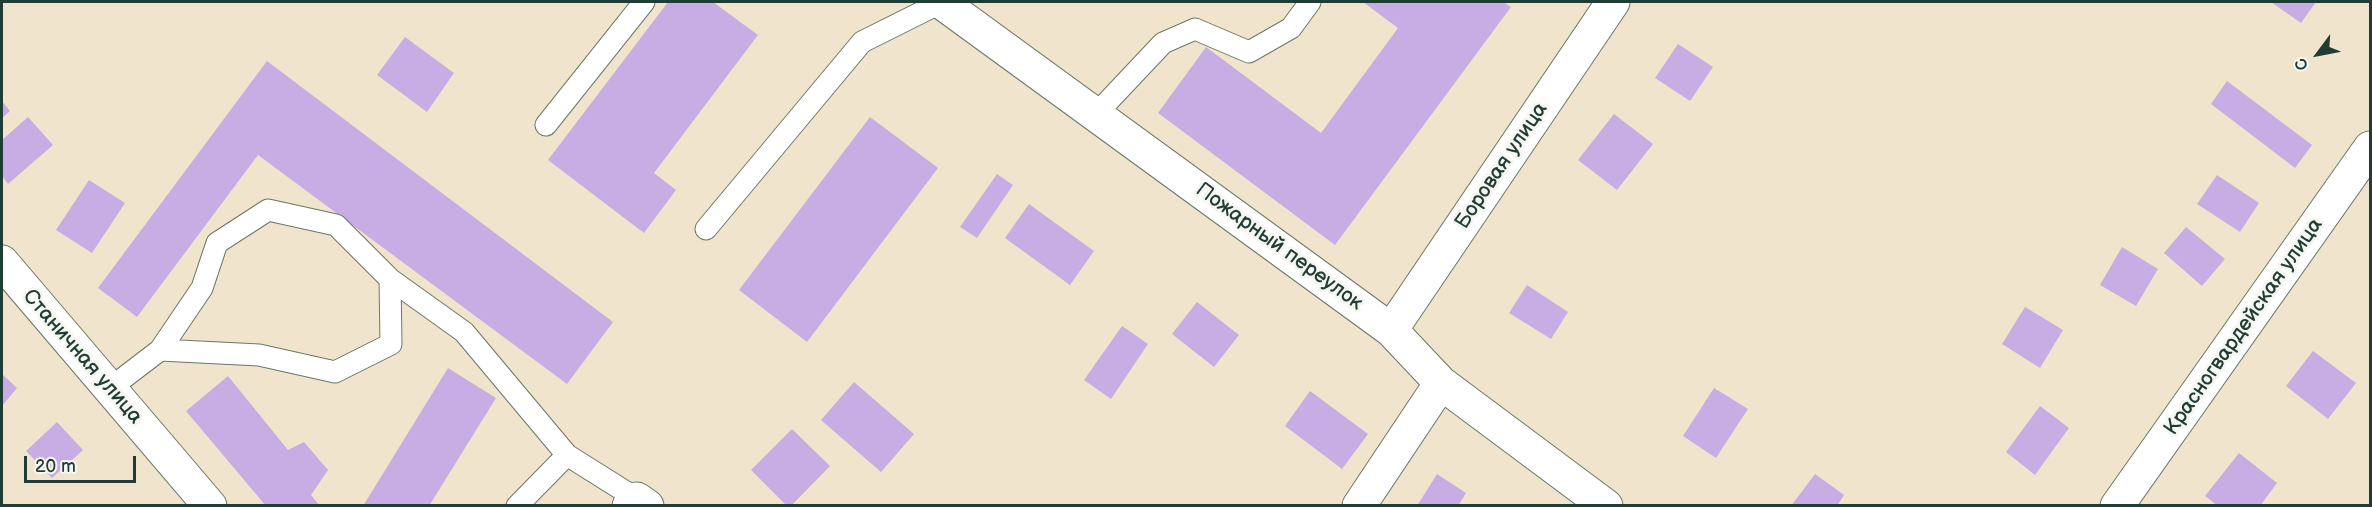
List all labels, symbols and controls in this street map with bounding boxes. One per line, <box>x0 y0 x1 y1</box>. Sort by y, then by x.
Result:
north arrow <box>2288 24 2348 84</box>
text: С <box>2291 54 2313 74</box>
street label: Боровая улица <box>1450 98 1554 234</box>
street label: Пожарный переулок <box>1190 178 1368 316</box>
street label: Красногвардейская улица <box>2159 214 2329 440</box>
street label: Станичная улица <box>17 285 147 429</box>
scale bar <box>27 444 140 482</box>
text: 20 m <box>35 456 76 477</box>

